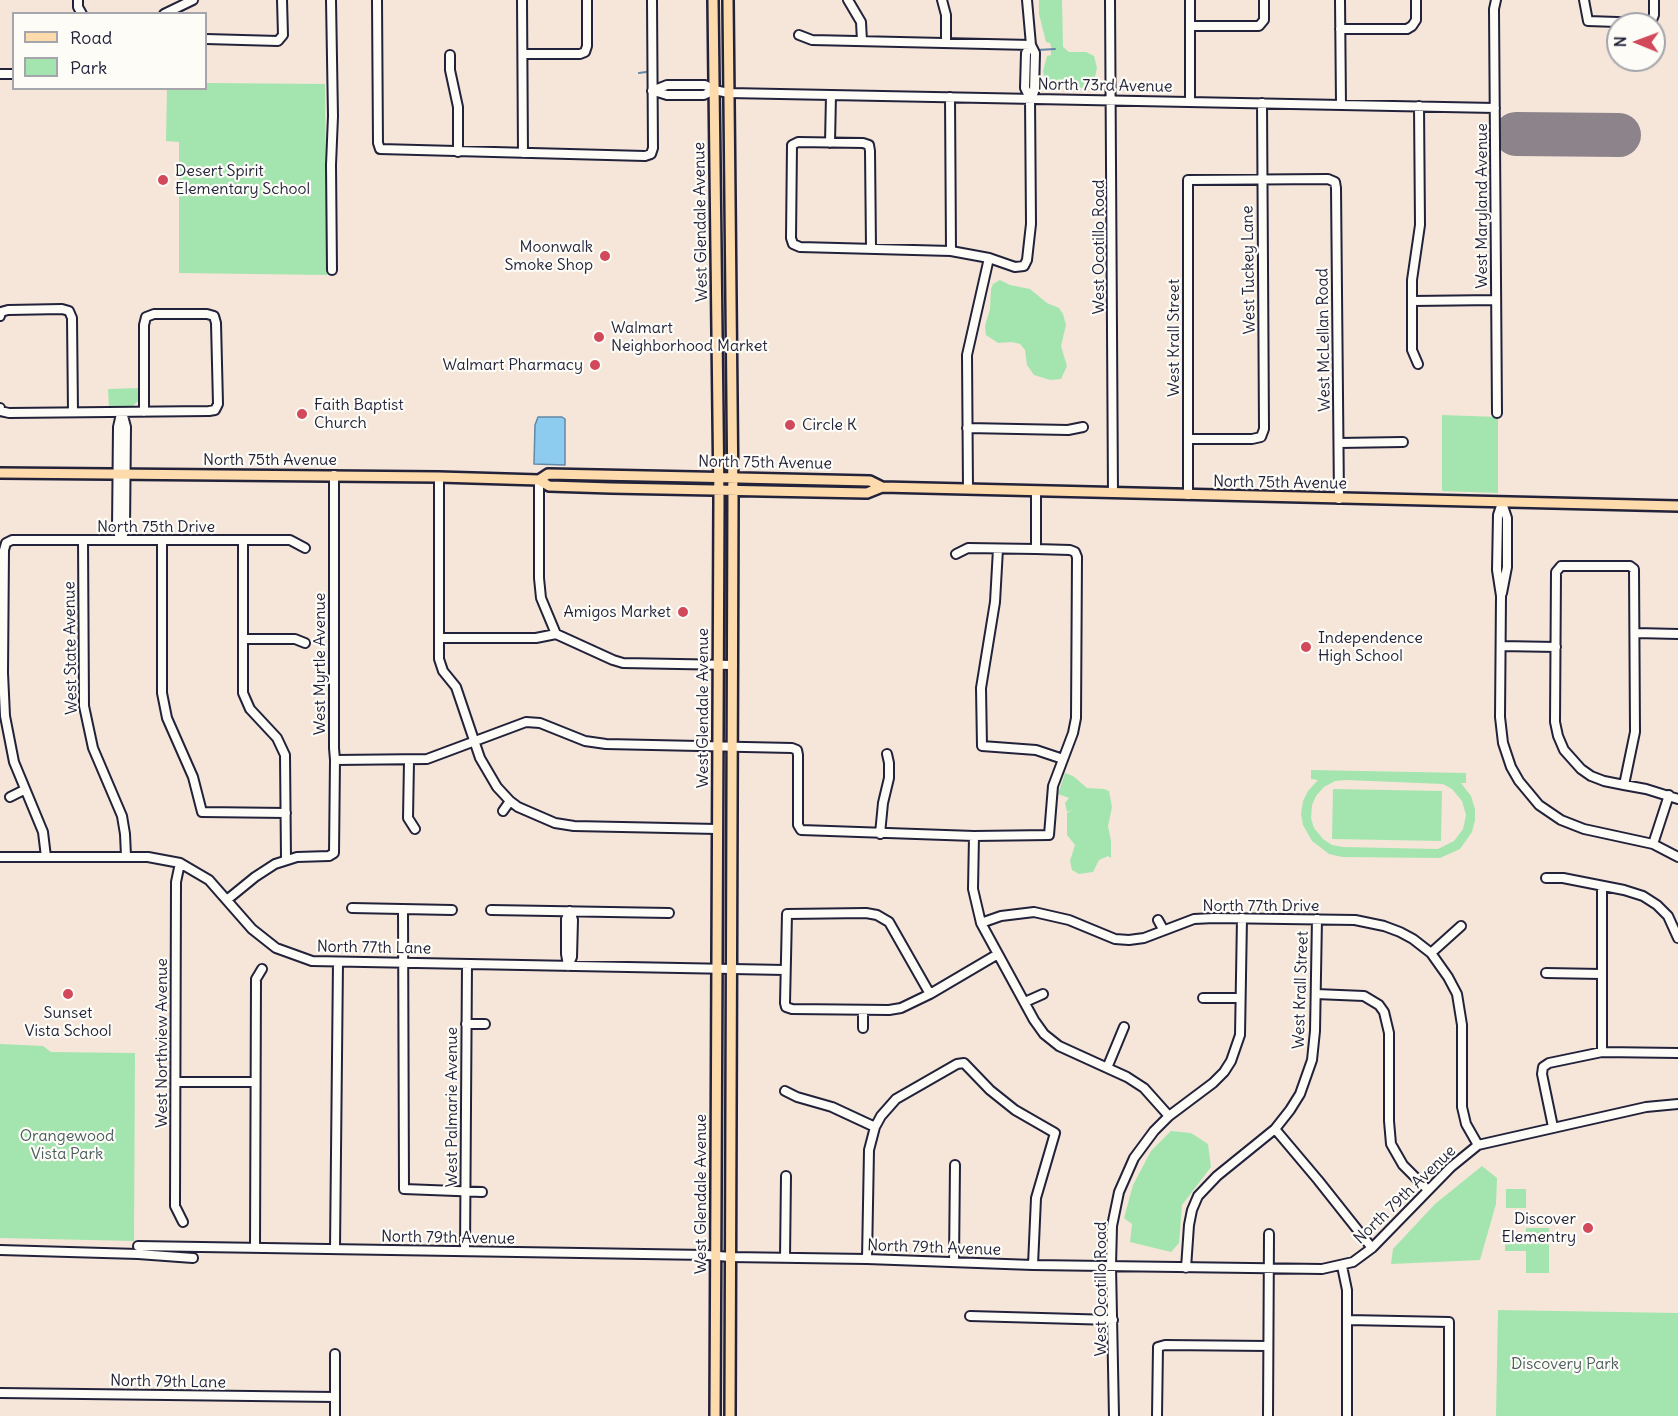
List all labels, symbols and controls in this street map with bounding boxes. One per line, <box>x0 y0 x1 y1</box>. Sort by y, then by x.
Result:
legend <box>12 12 207 90</box>
north arrow <box>1606 12 1666 72</box>
text: Road <box>70 26 112 49</box>
text: N <box>1610 36 1630 47</box>
text: Park <box>70 56 107 79</box>
street label: North 73rd Avenue <box>1037 75 1173 97</box>
street label: West Maryland Avenue <box>1472 123 1492 289</box>
street label: West Glendale Avenue <box>690 142 712 302</box>
place label: Desert Spirit Elementary School <box>175 161 310 199</box>
marker: Desert Spirit Elementary School <box>156 173 170 187</box>
street label: West Ocotillo Road <box>1089 180 1109 314</box>
street label: West Tuckey Lane <box>1238 205 1260 335</box>
place label: Moonwalk Smoke Shop <box>504 237 593 275</box>
marker: Moonwalk Smoke Shop <box>598 249 612 263</box>
street label: West McLellan Road <box>1313 268 1335 412</box>
street label: West Krall Street <box>1164 279 1184 397</box>
place label: Walmart Neighborhood Market <box>611 318 768 356</box>
marker: Walmart Neighborhood Market <box>592 330 606 344</box>
place label: Walmart Pharmacy <box>443 355 583 375</box>
marker: Walmart Pharmacy <box>588 358 602 372</box>
place label: Faith Baptist Church <box>314 395 404 433</box>
marker: Faith Baptist Church <box>295 407 309 421</box>
place label: Circle K <box>802 415 857 435</box>
marker: Circle K <box>783 418 797 432</box>
street label: North 75th Avenue <box>203 450 337 470</box>
street label: North 75th Avenue <box>698 452 832 474</box>
street label: North 75th Avenue <box>1213 472 1347 494</box>
street label: North 75th Drive <box>97 517 215 537</box>
street label: West State Avenue <box>60 581 82 715</box>
street label: West Myrtle Avenue <box>310 593 330 735</box>
place label: Amigos Market <box>564 602 671 622</box>
marker: Amigos Market <box>676 605 690 619</box>
street label: West Glendale Avenue <box>693 628 713 788</box>
place label: Independence High School <box>1318 628 1423 666</box>
marker: Independence High School <box>1299 640 1313 654</box>
street label: North 77th Drive <box>1203 896 1319 916</box>
street label: West Krall Street <box>1289 931 1313 1049</box>
street label: North 77th Lane <box>317 937 431 959</box>
street label: West Northview Avenue <box>152 958 172 1128</box>
marker: Sunset Vista School <box>61 987 75 1001</box>
place label: Sunset Vista School <box>24 1003 112 1041</box>
street label: West Palmarie Avenue <box>442 1027 462 1187</box>
street label: West Glendale Avenue <box>691 1114 711 1274</box>
park label: Orangewood Vista Park <box>20 1126 114 1164</box>
street label: North 79th Avenue <box>1350 1142 1460 1248</box>
place label: Discover Elementry <box>1502 1209 1576 1247</box>
marker: Discover Elementry <box>1581 1221 1595 1235</box>
street label: West Ocotillo Road <box>1091 1222 1111 1356</box>
street label: North 79th Avenue <box>381 1227 515 1249</box>
street label: North 79th Avenue <box>867 1236 1001 1260</box>
park label: Discovery Park <box>1511 1354 1619 1374</box>
street label: North 79th Lane <box>110 1371 226 1393</box>

